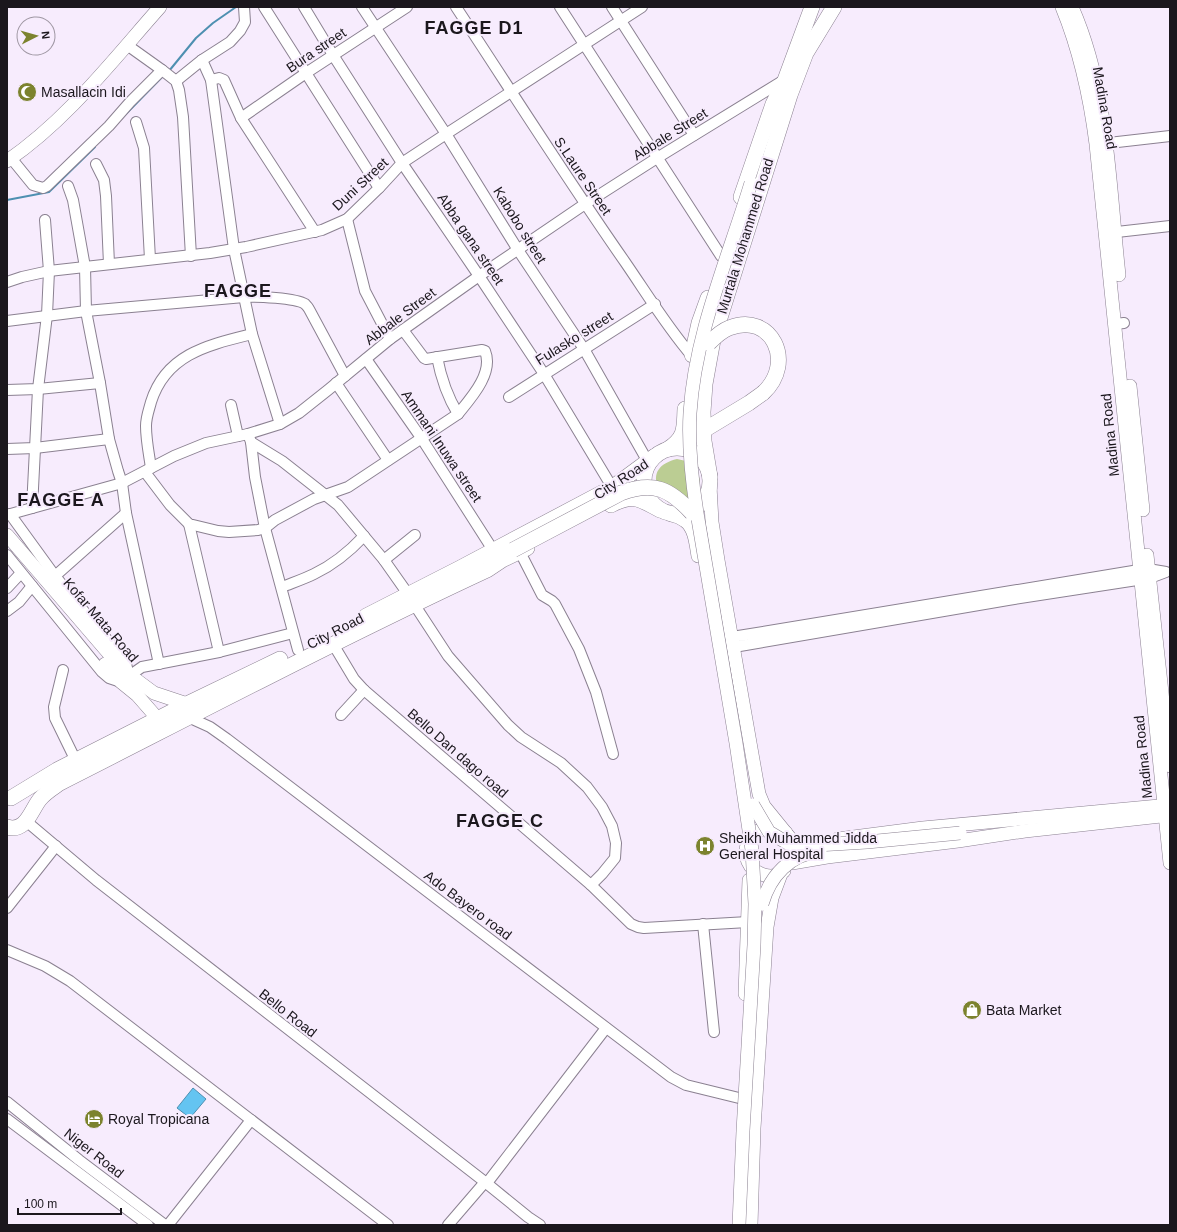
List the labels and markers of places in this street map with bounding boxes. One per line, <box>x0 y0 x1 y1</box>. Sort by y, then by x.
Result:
mosque icon: Masallacin Idi <box>16 81 38 103</box>
place label: Masallacin Idi <box>41 84 126 100</box>
place label: Sheikh Muhammed Jidda General Hospital <box>719 830 877 862</box>
hospital icon: Sheikh Muhammed Jidda General Hospital <box>694 835 716 857</box>
shop icon: Bata Market <box>961 999 983 1021</box>
place label: Bata Market <box>986 1002 1062 1018</box>
hotel icon: Royal Tropicana <box>83 1108 105 1130</box>
place label: Royal Tropicana <box>108 1111 209 1127</box>

